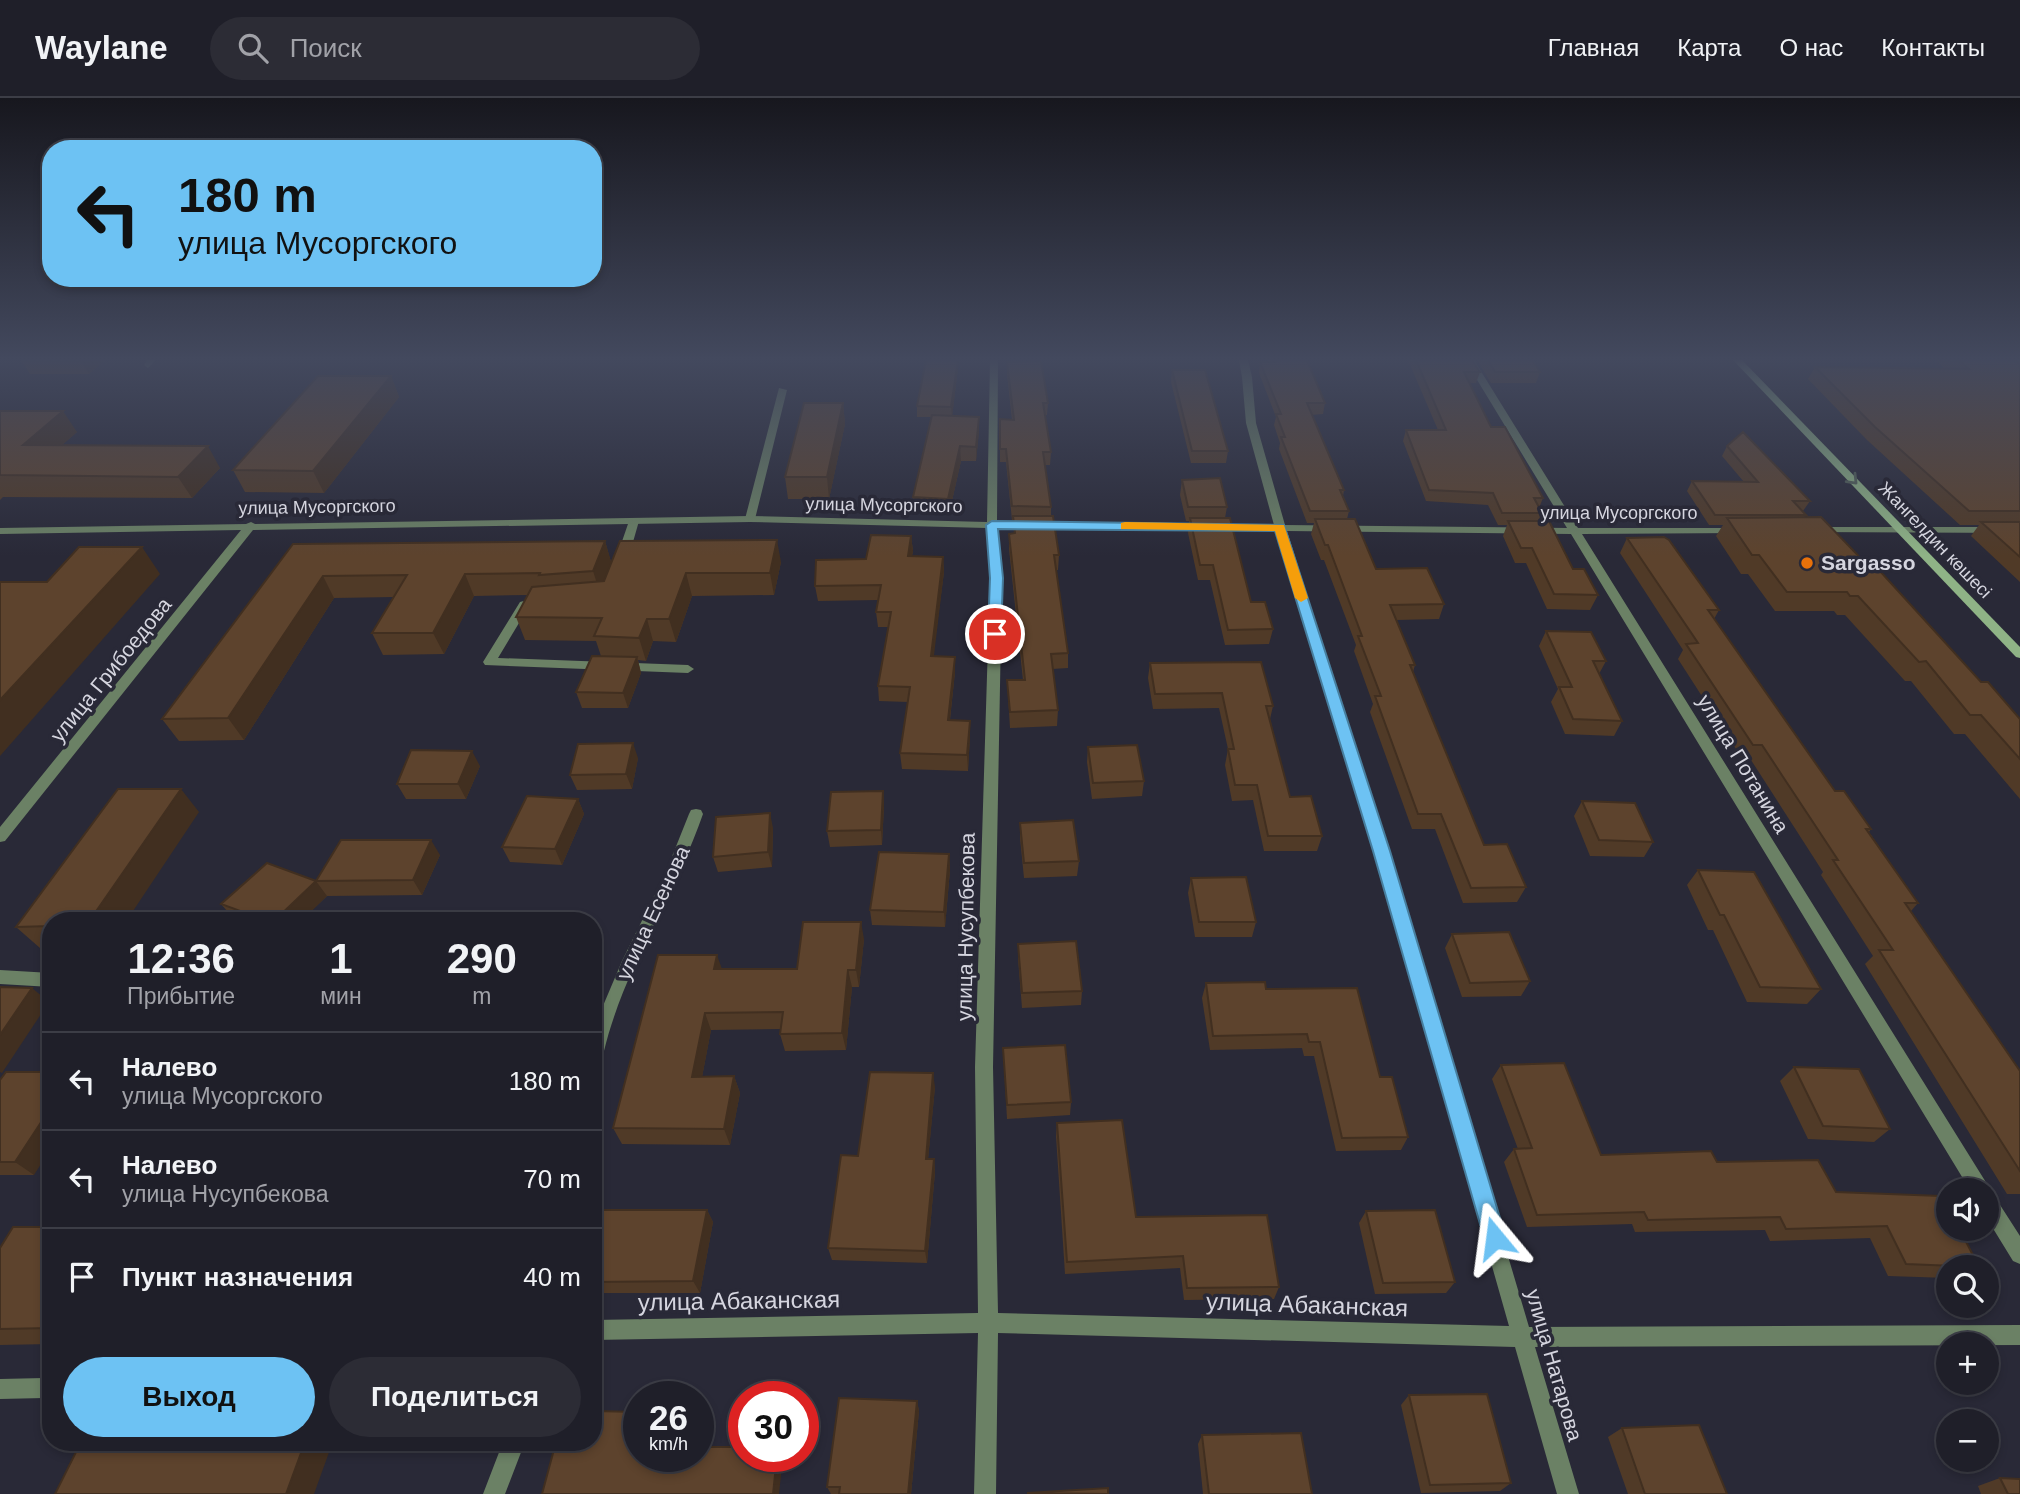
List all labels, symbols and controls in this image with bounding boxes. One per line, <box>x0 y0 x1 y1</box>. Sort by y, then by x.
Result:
search box <box>210 17 700 80</box>
text: Waylane <box>35 29 168 66</box>
icon: search <box>234 29 272 67</box>
text: Поиск <box>290 33 362 63</box>
text: Главная <box>1548 34 1639 61</box>
text: Карта <box>1677 34 1741 61</box>
text: О нас <box>1779 34 1843 61</box>
text: Контакты <box>1881 34 1985 61</box>
icon: left <box>63 168 154 259</box>
text: 180 m <box>178 168 317 222</box>
text: улица Мусоргского <box>178 225 457 261</box>
one-way arrow <box>1844 472 1857 485</box>
street label: Жангелдин көшесі <box>1874 478 1996 602</box>
street label: улица Мусоргского <box>805 494 963 516</box>
street label: улица Мусоргского <box>238 496 396 518</box>
street label: улица Мусоргского <box>1540 503 1698 523</box>
place label: Sargasso <box>1821 551 1916 574</box>
marker: Sargasso <box>1799 555 1815 571</box>
street label: улица Грибоедова <box>45 593 176 746</box>
pin <box>965 604 1025 664</box>
icon: arrive <box>976 615 1014 653</box>
street label: улица Потанина <box>1693 690 1794 837</box>
street label: улица Нусупбекова <box>952 832 979 1021</box>
street label: улица Есенова <box>611 842 694 984</box>
text: 12:36 <box>127 935 235 982</box>
text: 1 <box>329 935 353 982</box>
text: 290 <box>447 935 517 982</box>
text: Прибытие <box>127 983 235 1009</box>
text: мин <box>320 983 362 1009</box>
text: m <box>472 983 491 1009</box>
text: Налево <box>122 1052 217 1082</box>
icon: left <box>63 1062 101 1100</box>
text: 180 m <box>509 1066 581 1096</box>
text: улица Мусоргского <box>122 1083 323 1109</box>
text: Налево <box>122 1150 217 1180</box>
icon: left <box>63 1160 101 1198</box>
text: 70 m <box>523 1164 581 1194</box>
map controls <box>1936 1178 1999 1472</box>
button: sound <box>1936 1178 1999 1241</box>
text: улица Нусупбекова <box>122 1181 329 1207</box>
position arrow <box>1458 1201 1532 1275</box>
button: search <box>1936 1255 1999 1318</box>
icon: arrive <box>63 1258 101 1296</box>
text: Пункт назначения <box>122 1262 353 1292</box>
text: 40 m <box>523 1262 581 1292</box>
street label: улица Абаканская <box>638 1285 840 1316</box>
street label: улица Натарова <box>1522 1286 1587 1444</box>
street label: улица Абаканская <box>1206 1287 1409 1322</box>
button: + <box>1936 1332 1999 1395</box>
button: Выход <box>63 1357 315 1437</box>
button: Поделиться <box>329 1357 581 1437</box>
speed limit sign: 30 <box>728 1381 819 1472</box>
text: 26 <box>649 1398 688 1437</box>
button: − <box>1936 1409 1999 1472</box>
text: km/h <box>649 1434 688 1454</box>

